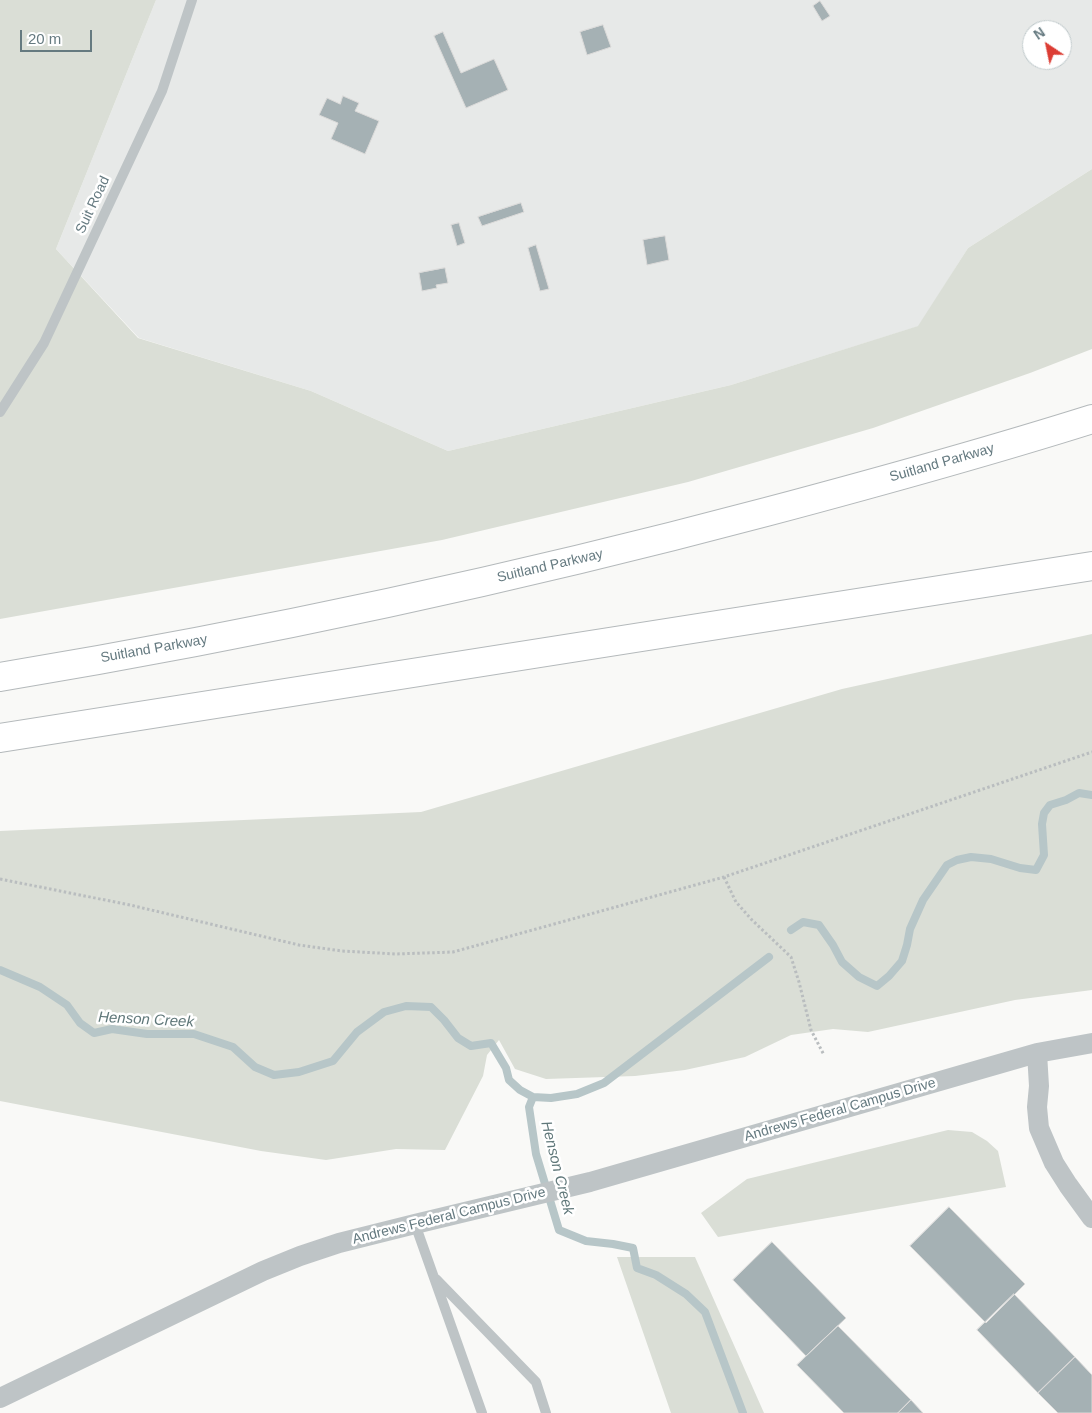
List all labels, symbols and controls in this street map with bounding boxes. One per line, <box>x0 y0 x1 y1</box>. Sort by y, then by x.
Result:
scale bar <box>22 20 95 52</box>
north arrow <box>1022 20 1072 70</box>
text: N <box>1031 24 1048 43</box>
text: 20 m <box>28 30 61 47</box>
street label: Suit Road <box>72 174 114 236</box>
street label: Suitland Parkway <box>888 440 996 486</box>
street label: Suitland Parkway <box>495 546 605 586</box>
street label: Suitland Parkway <box>99 631 209 667</box>
water label: Henson Creek <box>98 1009 194 1031</box>
street label: Andrews Federal Campus Drive <box>742 1075 938 1145</box>
water label: Henson Creek <box>537 1119 577 1217</box>
street label: Andrews Federal Campus Drive <box>351 1184 547 1248</box>

